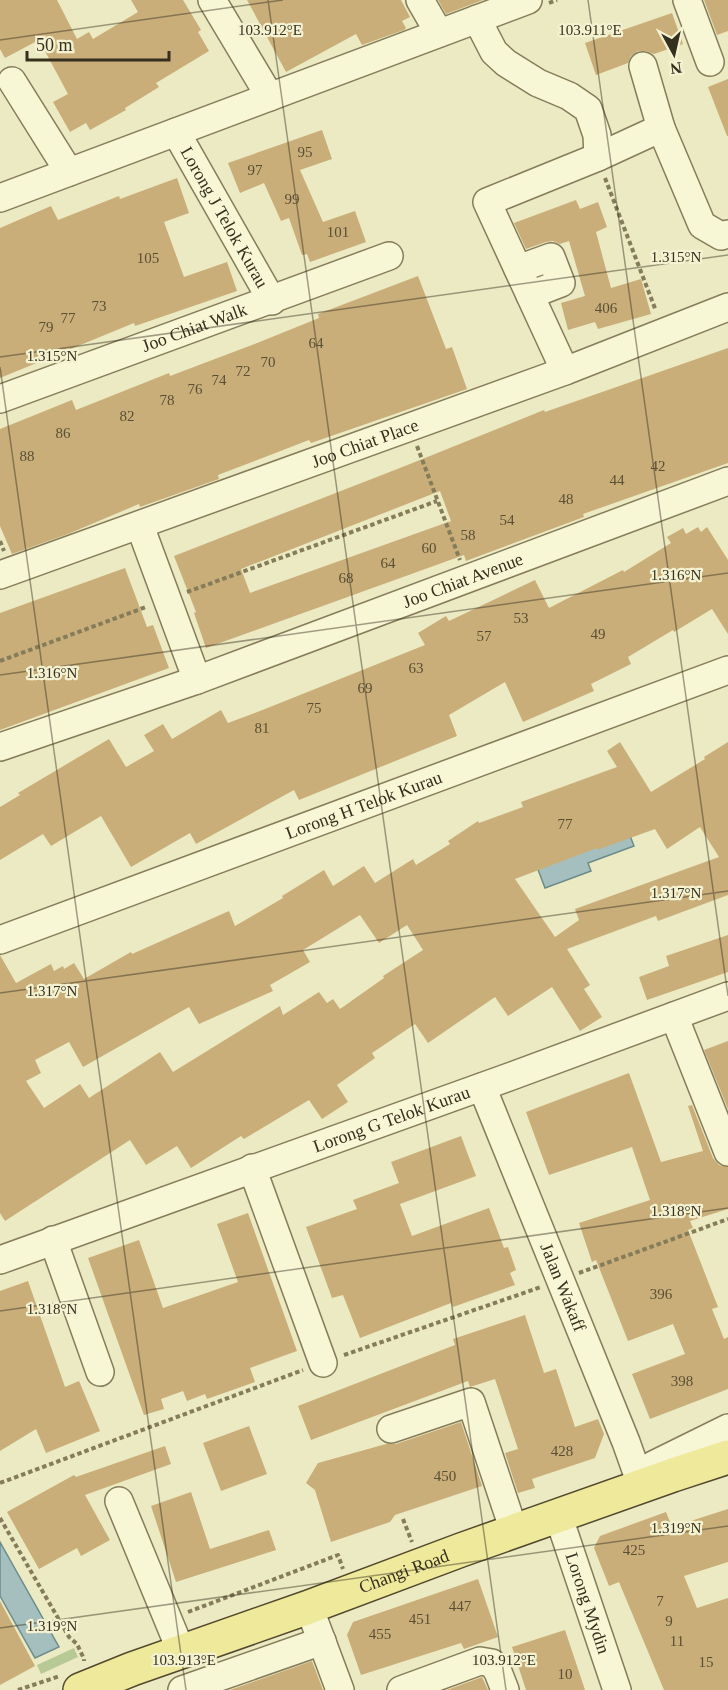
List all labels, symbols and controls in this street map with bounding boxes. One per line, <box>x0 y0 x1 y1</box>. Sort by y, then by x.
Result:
text: 103.912°E <box>238 22 302 38</box>
text: 103.911°E <box>558 22 622 38</box>
scale bar <box>27 24 170 62</box>
north arrow <box>644 24 704 84</box>
text: 50 m <box>36 35 73 55</box>
text: N <box>669 59 683 78</box>
street label: Lorong J Telok Kurau <box>176 143 272 291</box>
house number: 95 <box>298 144 313 160</box>
house number: 97 <box>248 162 263 178</box>
house number: 99 <box>285 191 300 207</box>
house number: 101 <box>327 224 349 240</box>
text: 1.315°N <box>651 249 701 265</box>
house number: 105 <box>137 250 159 266</box>
house number: 73 <box>92 298 107 314</box>
street label: Joo Chiat Walk <box>139 299 250 356</box>
house number: 406 <box>595 300 618 316</box>
house number: 77 <box>61 310 76 326</box>
house number: 79 <box>39 319 54 335</box>
house number: 64 <box>309 335 324 351</box>
text: 1.315°N <box>27 348 77 364</box>
house number: 70 <box>261 354 276 370</box>
house number: 72 <box>236 363 251 379</box>
house number: 74 <box>212 372 227 388</box>
house number: 76 <box>188 381 203 397</box>
house number: 78 <box>160 392 175 408</box>
house number: 82 <box>120 408 135 424</box>
street label: Joo Chiat Place <box>309 415 421 472</box>
house number: 86 <box>56 425 71 441</box>
house number: 88 <box>20 448 35 464</box>
house number: 42 <box>651 458 666 474</box>
house number: 44 <box>610 472 625 488</box>
house number: 48 <box>559 491 574 507</box>
house number: 54 <box>500 512 515 528</box>
house number: 58 <box>461 527 476 543</box>
house number: 60 <box>422 540 437 556</box>
street label: Joo Chiat Avenue <box>400 549 526 612</box>
house number: 64 <box>381 555 396 571</box>
text: 1.316°N <box>651 567 701 583</box>
house number: 68 <box>339 570 354 586</box>
house number: 53 <box>514 610 529 626</box>
house number: 49 <box>591 626 606 642</box>
house number: 57 <box>477 628 492 644</box>
house number: 63 <box>409 660 424 676</box>
text: 1.316°N <box>27 665 77 681</box>
house number: 69 <box>358 680 373 696</box>
house number: 75 <box>307 700 322 716</box>
house number: 81 <box>255 720 270 736</box>
street label: Lorong H Telok Kurau <box>283 767 445 843</box>
house number: 77 <box>558 816 573 832</box>
text: 1.317°N <box>651 885 701 901</box>
text: 1.317°N <box>27 983 77 999</box>
street label: Lorong G Telok Kurau <box>310 1082 472 1157</box>
text: 1.318°N <box>651 1203 701 1219</box>
street label: Jalan Wakaff <box>536 1240 590 1334</box>
house number: 396 <box>650 1286 673 1302</box>
text: 1.318°N <box>27 1301 77 1317</box>
house number: 398 <box>671 1373 693 1389</box>
house number: 428 <box>551 1443 573 1459</box>
house number: 450 <box>434 1468 456 1484</box>
text: 1.319°N <box>651 1520 701 1536</box>
house number: 425 <box>623 1542 645 1558</box>
street label: Changi Road <box>356 1545 452 1597</box>
street label: Lorong Mydin <box>561 1550 614 1656</box>
house number: 7 <box>656 1593 664 1609</box>
house number: 447 <box>449 1598 472 1614</box>
house number: 451 <box>409 1611 431 1627</box>
house number: 9 <box>665 1613 673 1629</box>
text: 1.319°N <box>27 1618 77 1634</box>
house number: 455 <box>369 1626 391 1642</box>
house number: 11 <box>670 1633 684 1649</box>
text: 103.913°E <box>152 1652 216 1668</box>
text: 103.912°E <box>472 1652 536 1668</box>
house number: 15 <box>699 1654 714 1670</box>
house number: 10 <box>558 1666 573 1682</box>

